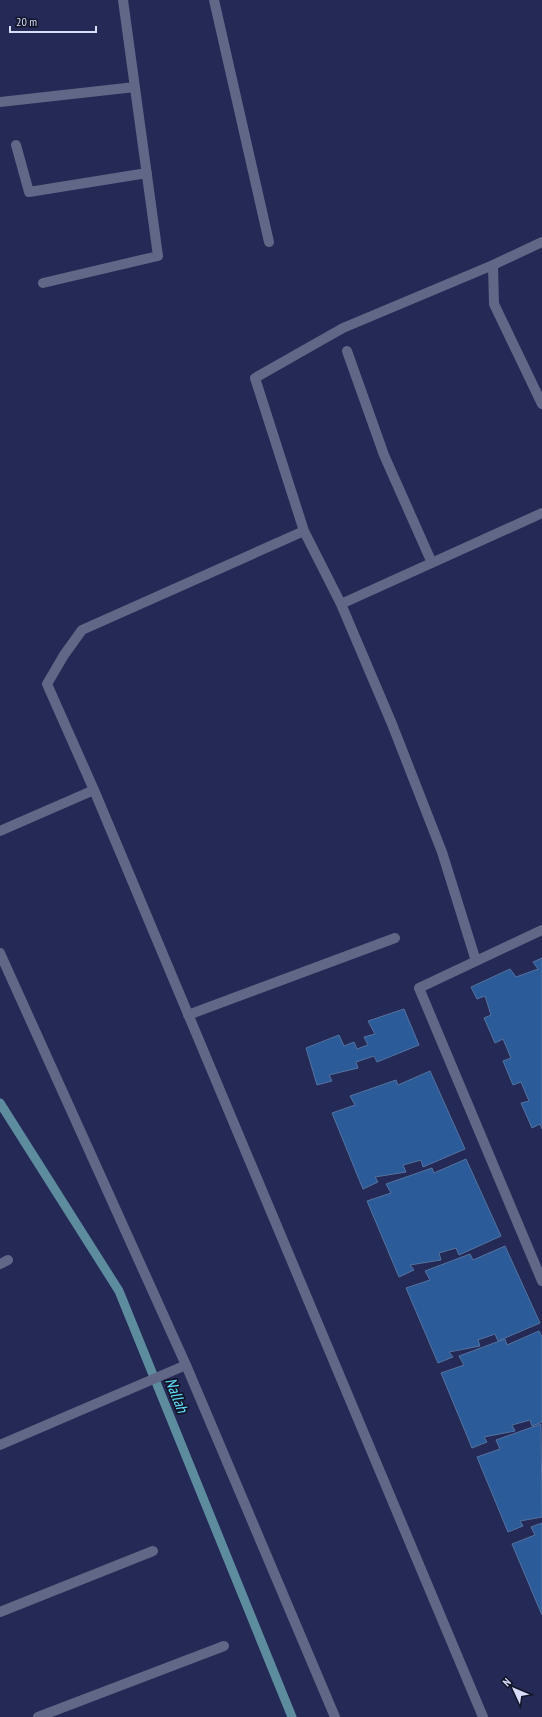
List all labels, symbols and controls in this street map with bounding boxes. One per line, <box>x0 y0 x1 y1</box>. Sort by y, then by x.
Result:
scale bar <box>10 8 96 34</box>
text: 20 m <box>16 14 37 29</box>
water label: Nallah <box>161 1375 193 1416</box>
north arrow <box>494 1669 534 1709</box>
text: N <box>500 1675 514 1689</box>

